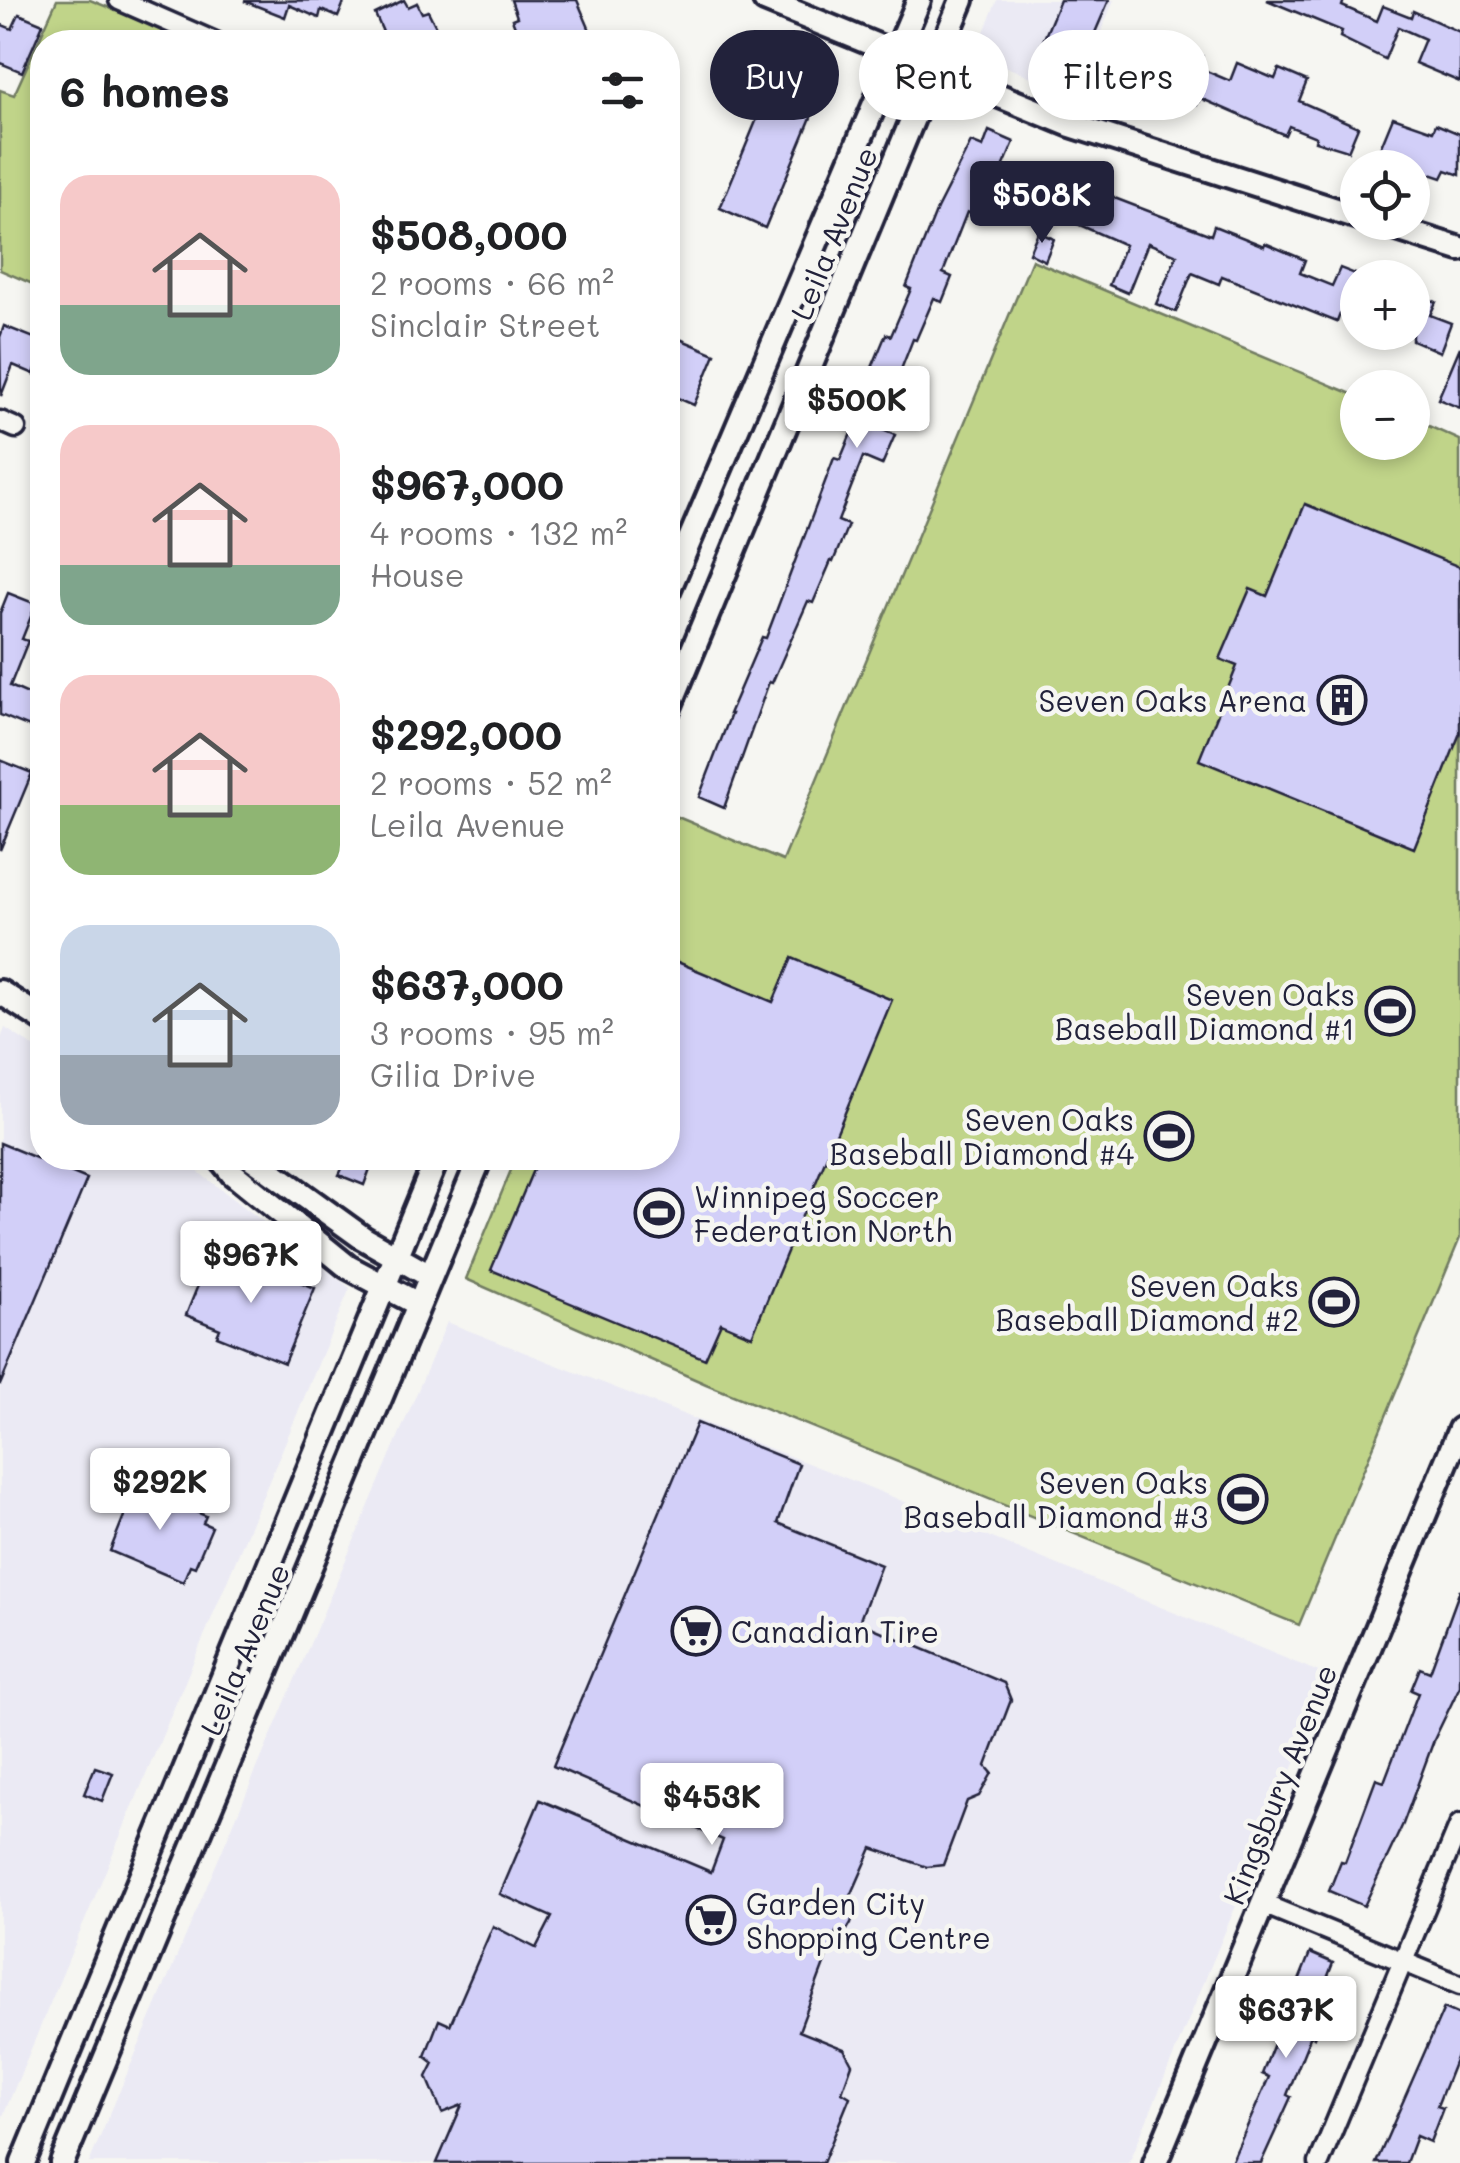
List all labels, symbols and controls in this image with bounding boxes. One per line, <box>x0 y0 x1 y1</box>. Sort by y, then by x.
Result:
chip: Buy <box>710 30 839 120</box>
chip: Rent <box>859 30 1008 120</box>
chip: Filters <box>1028 30 1209 120</box>
text: 6 homes <box>60 63 230 118</box>
icon: filters <box>595 63 650 118</box>
street label: Leila Avenue <box>780 141 886 325</box>
map controls <box>1340 150 1430 460</box>
button: locate <box>1340 150 1430 240</box>
pin: $508K <box>972 161 1112 246</box>
text: $508K <box>992 172 1092 214</box>
text: $508,000 <box>370 206 567 261</box>
icon: home <box>140 215 260 335</box>
button: + <box>1340 260 1430 350</box>
text: 2 rooms · 66 m² <box>370 261 614 303</box>
text: Sinclair Street <box>370 303 600 345</box>
pin: $500K <box>787 366 927 451</box>
button: − <box>1340 370 1430 460</box>
text: $500K <box>807 377 907 419</box>
text: $967,000 <box>370 456 564 511</box>
icon: home <box>140 465 260 585</box>
text: 4 rooms · 132 m² <box>370 511 627 553</box>
text: House <box>370 553 465 595</box>
building icon: Seven Oaks Arena <box>1316 674 1368 726</box>
place label: Seven Oaks Arena <box>1039 680 1307 720</box>
text: $292,000 <box>370 706 562 761</box>
icon: home <box>140 715 260 835</box>
text: 2 rooms · 52 m² <box>370 761 612 803</box>
text: Leila Avenue <box>370 803 565 845</box>
text: $637,000 <box>370 956 564 1011</box>
icon: home <box>140 965 260 1085</box>
place label: Seven Oaks Baseball Diamond #1 <box>1055 974 1355 1048</box>
sports icon: Seven Oaks Baseball Diamond #1 <box>1364 985 1416 1037</box>
text: 3 rooms · 95 m² <box>370 1011 614 1053</box>
text: Gilia Drive <box>370 1053 536 1095</box>
place label: Seven Oaks Baseball Diamond #4 <box>830 1099 1134 1173</box>
sports icon: Seven Oaks Baseball Diamond #4 <box>1143 1110 1195 1162</box>
place label: Winnipeg Soccer Federation North <box>694 1176 952 1250</box>
sports icon: Winnipeg Soccer Federation North <box>633 1187 685 1239</box>
pin: $967K <box>181 1221 321 1306</box>
text: $967K <box>202 1232 300 1274</box>
place label: Seven Oaks Baseball Diamond #2 <box>995 1265 1299 1339</box>
sports icon: Seven Oaks Baseball Diamond #2 <box>1308 1276 1360 1328</box>
pin: $292K <box>90 1448 230 1533</box>
text: $292K <box>112 1459 208 1501</box>
place label: Seven Oaks Baseball Diamond #3 <box>904 1462 1208 1536</box>
sports icon: Seven Oaks Baseball Diamond #3 <box>1217 1473 1269 1525</box>
street label: Leila Avenue <box>190 1557 298 1741</box>
supermarket icon: Canadian Tire <box>670 1605 722 1657</box>
place label: Canadian Tire <box>731 1611 939 1651</box>
street label: Kingsbury Avenue <box>1213 1658 1345 1910</box>
pin: $453K <box>642 1763 782 1848</box>
text: $453K <box>662 1774 762 1816</box>
place label: Garden City Shopping Centre <box>746 1883 991 1957</box>
supermarket icon: Garden City Shopping Centre <box>685 1894 737 1946</box>
pin: $637K <box>1216 1976 1356 2061</box>
text: $637K <box>1237 1987 1335 2029</box>

